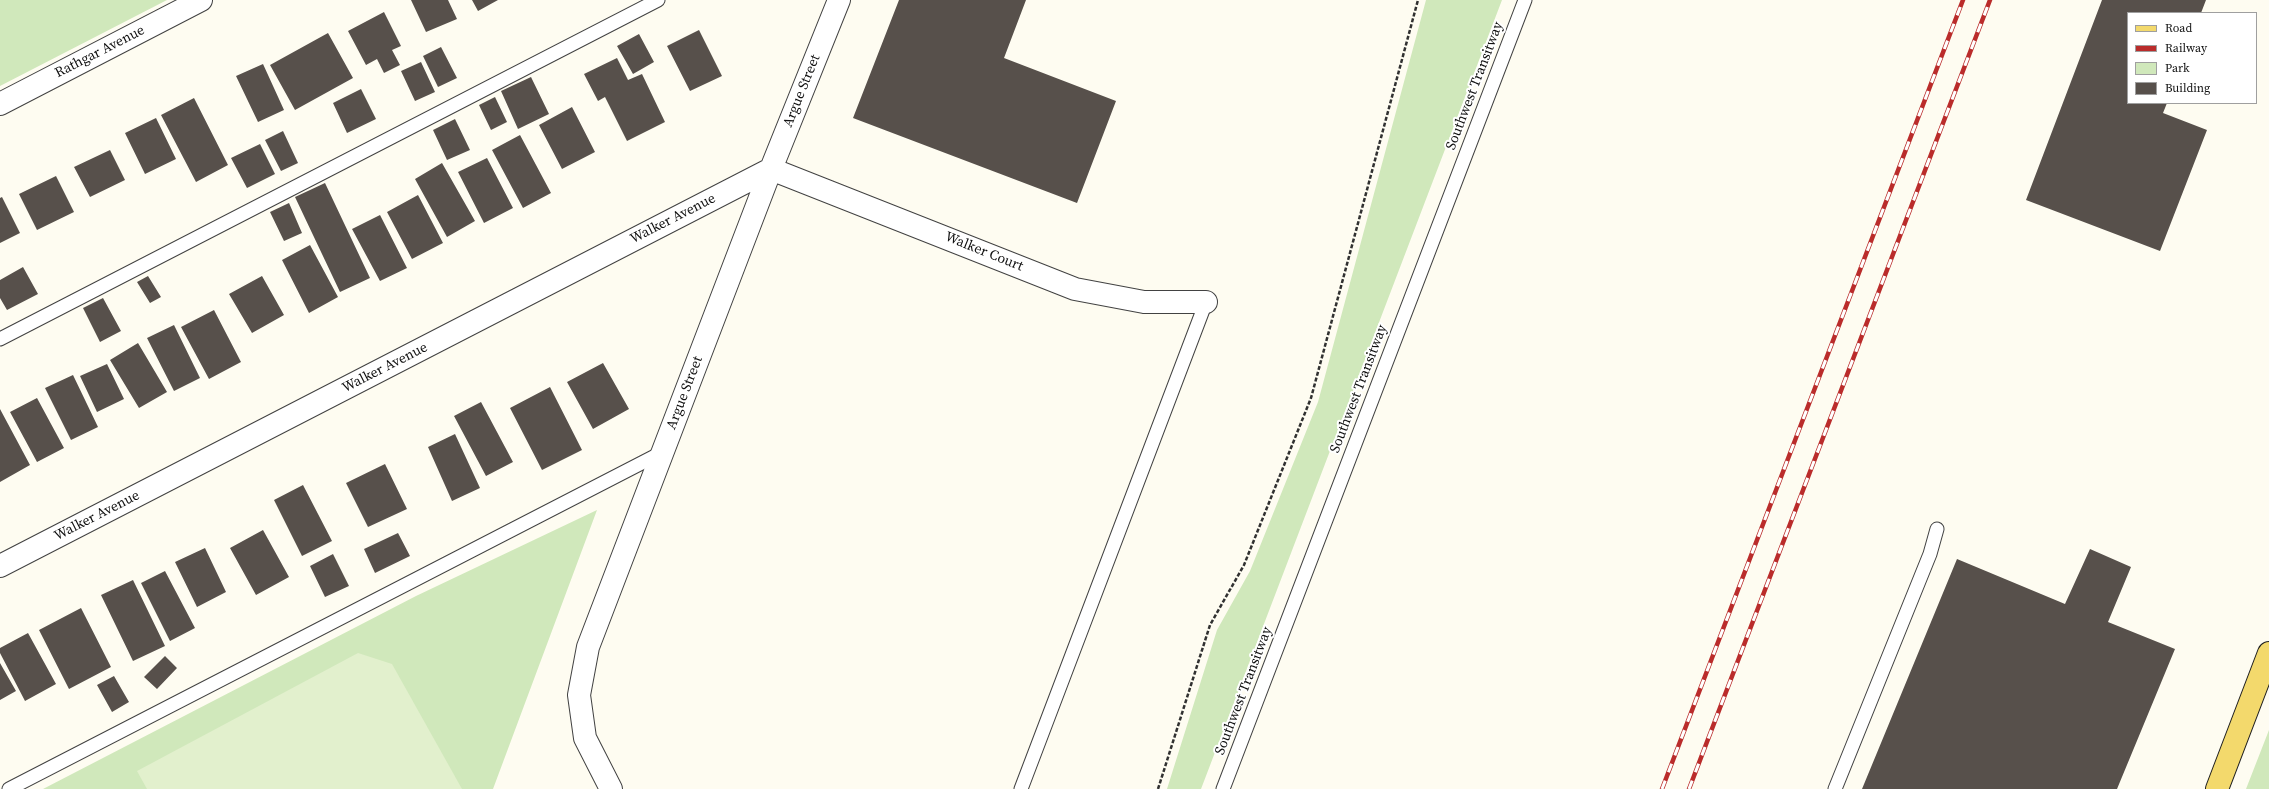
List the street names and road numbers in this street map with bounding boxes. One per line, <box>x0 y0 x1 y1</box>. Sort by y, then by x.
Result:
street label: Southwest Transitway <box>1443 20 1507 152</box>
street label: Rathgar Avenue <box>52 22 148 82</box>
street label: Argue Street <box>780 52 824 130</box>
street label: Walker Avenue <box>628 190 718 248</box>
street label: Walker Court <box>942 229 1026 275</box>
street label: Southwest Transitway <box>1327 323 1391 455</box>
street label: Walker Avenue <box>340 339 430 397</box>
street label: Argue Street <box>663 354 707 432</box>
street label: Walker Avenue <box>52 487 142 545</box>
street label: Southwest Transitway <box>1212 625 1276 757</box>

